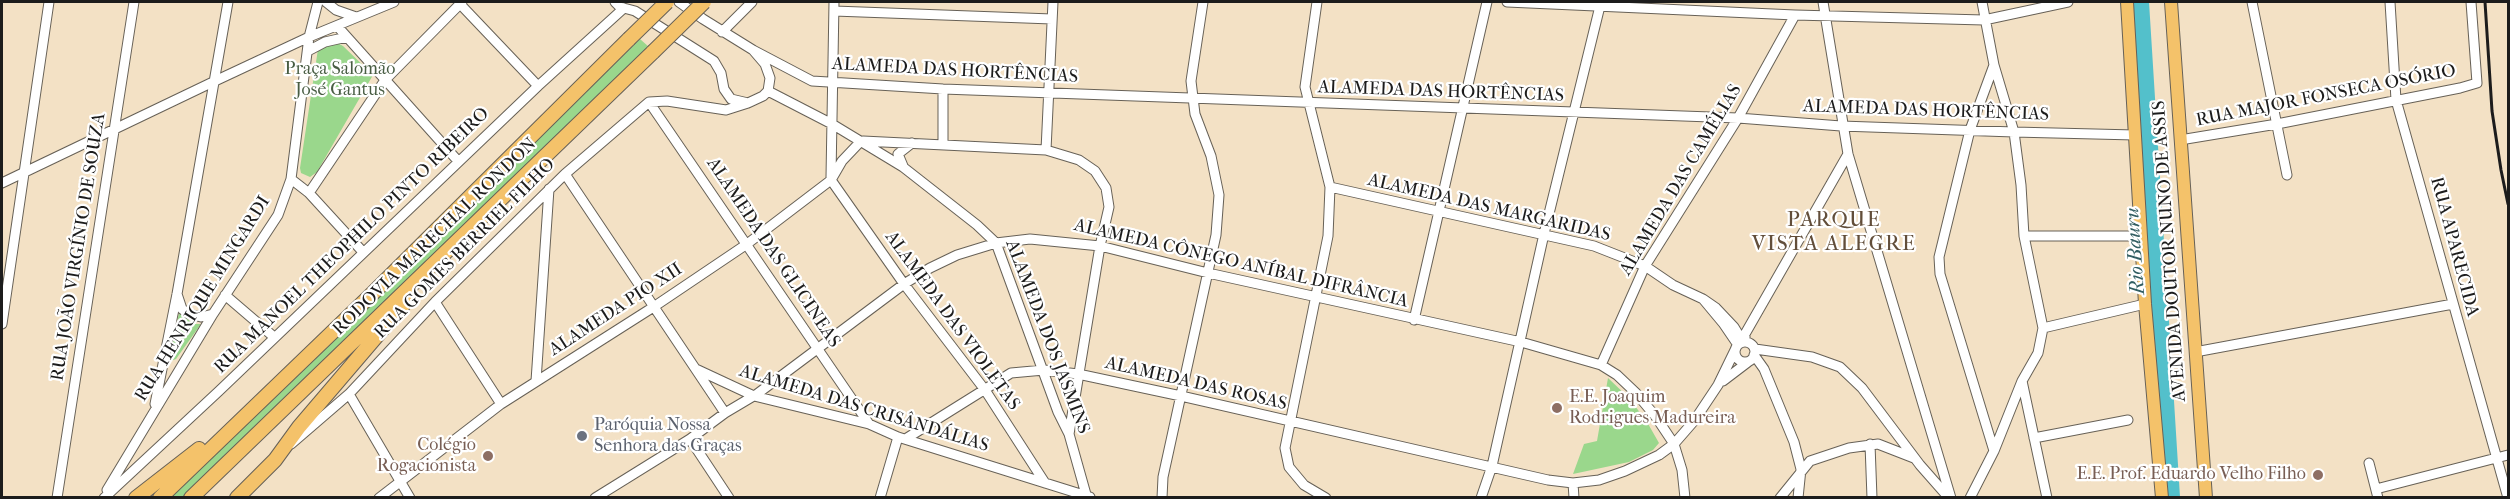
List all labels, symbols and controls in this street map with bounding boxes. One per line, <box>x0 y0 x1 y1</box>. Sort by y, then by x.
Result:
street label: ALAMEDA DAS HORTÊNCIAS <box>832 54 1078 88</box>
park label: Praça Salomão José Gantus <box>285 59 395 101</box>
street label: RUA MAJOR FONSECA OSÓRIO <box>2194 60 2458 132</box>
street label: ALAMEDA DAS HORTÊNCIAS <box>1318 77 1564 107</box>
street label: ALAMEDA DAS CAMÉLIAS <box>1615 81 1747 279</box>
street label: ALAMEDA DAS HORTÊNCIAS <box>1803 96 2049 126</box>
street label: AVENIDA DOUTOR NUNO DE ASSIS <box>2149 100 2191 402</box>
street label: RUA MANOEL THEOPHILO PINTO RIBEIRO <box>210 103 494 379</box>
street label: RUA JOÃO VIRGÍNIO DE SOUZA <box>47 111 111 383</box>
street label: RODOVIA MARECHAL RONDON <box>329 134 541 340</box>
street label: RUA GOMES BERRIEL FILHO <box>370 154 560 344</box>
street label: ALAMEDA DAS GLICINEAS <box>701 154 845 352</box>
street label: ALAMEDA DAS MARGARIDAS <box>1366 170 1612 246</box>
street label: RUA APARECIDA <box>2425 175 2483 319</box>
street label: RUA HENRIQUE MINGARDI <box>131 192 275 406</box>
water label: Rio Bauru <box>2121 207 2151 295</box>
district label: PARQUE VISTA ALEGRE <box>1752 208 1916 258</box>
street label: ALAMEDA CÔNEGO ANÍBAL DIFRÂNCIA <box>1072 215 1410 313</box>
street label: ALAMEDA DAS VIOLETAS <box>880 227 1024 415</box>
street label: ALAMEDA DOS JASMINS <box>1000 237 1094 437</box>
street label: ALAMEDA PIO XII <box>545 259 687 361</box>
street label: ALAMEDA DAS ROSAS <box>1103 353 1289 415</box>
street label: ALAMEDA DAS CRISÂNDÁLIAS <box>737 361 991 457</box>
place label: E.E. Joaquim Rodrigues Madureira <box>1569 387 1736 430</box>
marker: E.E. Joaquim Rodrigues Madureira <box>1550 401 1564 415</box>
place label: Paróquia Nossa Senhora das Graças <box>594 415 742 458</box>
marker: Paróquia Nossa Senhora das Graças <box>575 429 589 443</box>
place label: Colégio Rogacionista <box>377 435 476 478</box>
marker: Colégio Rogacionista <box>481 449 495 463</box>
place label: E.E. Prof. Eduardo Velho Filho <box>2077 464 2306 486</box>
marker: E.E. Prof. Eduardo Velho Filho <box>2311 468 2325 482</box>

